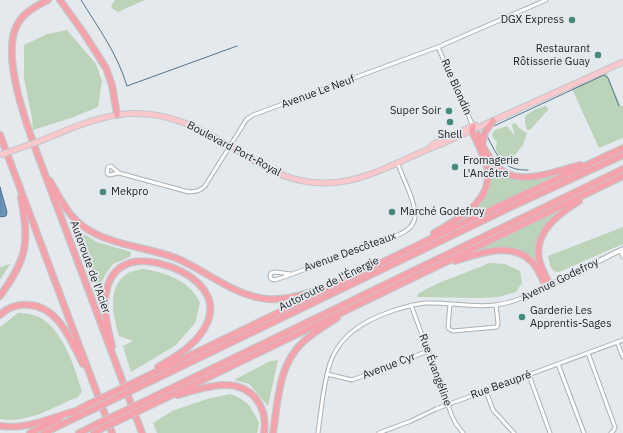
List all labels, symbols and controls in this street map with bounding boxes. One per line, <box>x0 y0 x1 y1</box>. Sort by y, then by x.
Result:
place label: DGX Express <box>501 13 564 27</box>
marker: DGX Express <box>567 15 577 25</box>
place label: Restaurant Rôtisserie Guay <box>513 42 590 68</box>
marker: Restaurant Rôtisserie Guay <box>593 50 603 60</box>
street label: Rue Blondin <box>438 57 474 117</box>
street label: Avenue Le Neuf <box>280 73 356 111</box>
place label: Super Soir <box>390 104 441 118</box>
marker: Super Soir <box>444 106 454 116</box>
marker: Shell <box>445 117 455 127</box>
street label: Boulevard Port-Royal <box>185 119 283 179</box>
place label: Shell <box>438 128 462 142</box>
place label: Fromagerie L'Ancêtre <box>463 154 519 180</box>
marker: Fromagerie L'Ancêtre <box>450 162 460 172</box>
place label: Mekpro <box>111 185 148 199</box>
marker: Mekpro <box>98 187 108 197</box>
place label: Marché Godefroy <box>400 205 485 219</box>
marker: Marché Godefroy <box>387 207 397 217</box>
street label: Autoroute de l'Acier <box>67 219 113 315</box>
street label: Avenue Descôteaux <box>302 229 398 275</box>
street label: Autoroute de l'Énergie <box>277 254 381 314</box>
street label: Avenue Godefroy <box>519 256 601 304</box>
place label: Garderie Les Apprentis-Sages <box>530 304 612 330</box>
marker: Garderie Les Apprentis-Sages <box>517 312 527 322</box>
street label: Rue Évangéline <box>416 332 454 408</box>
street label: Avenue Cyr <box>361 350 417 382</box>
street label: Rue Beaupré <box>469 368 533 402</box>

